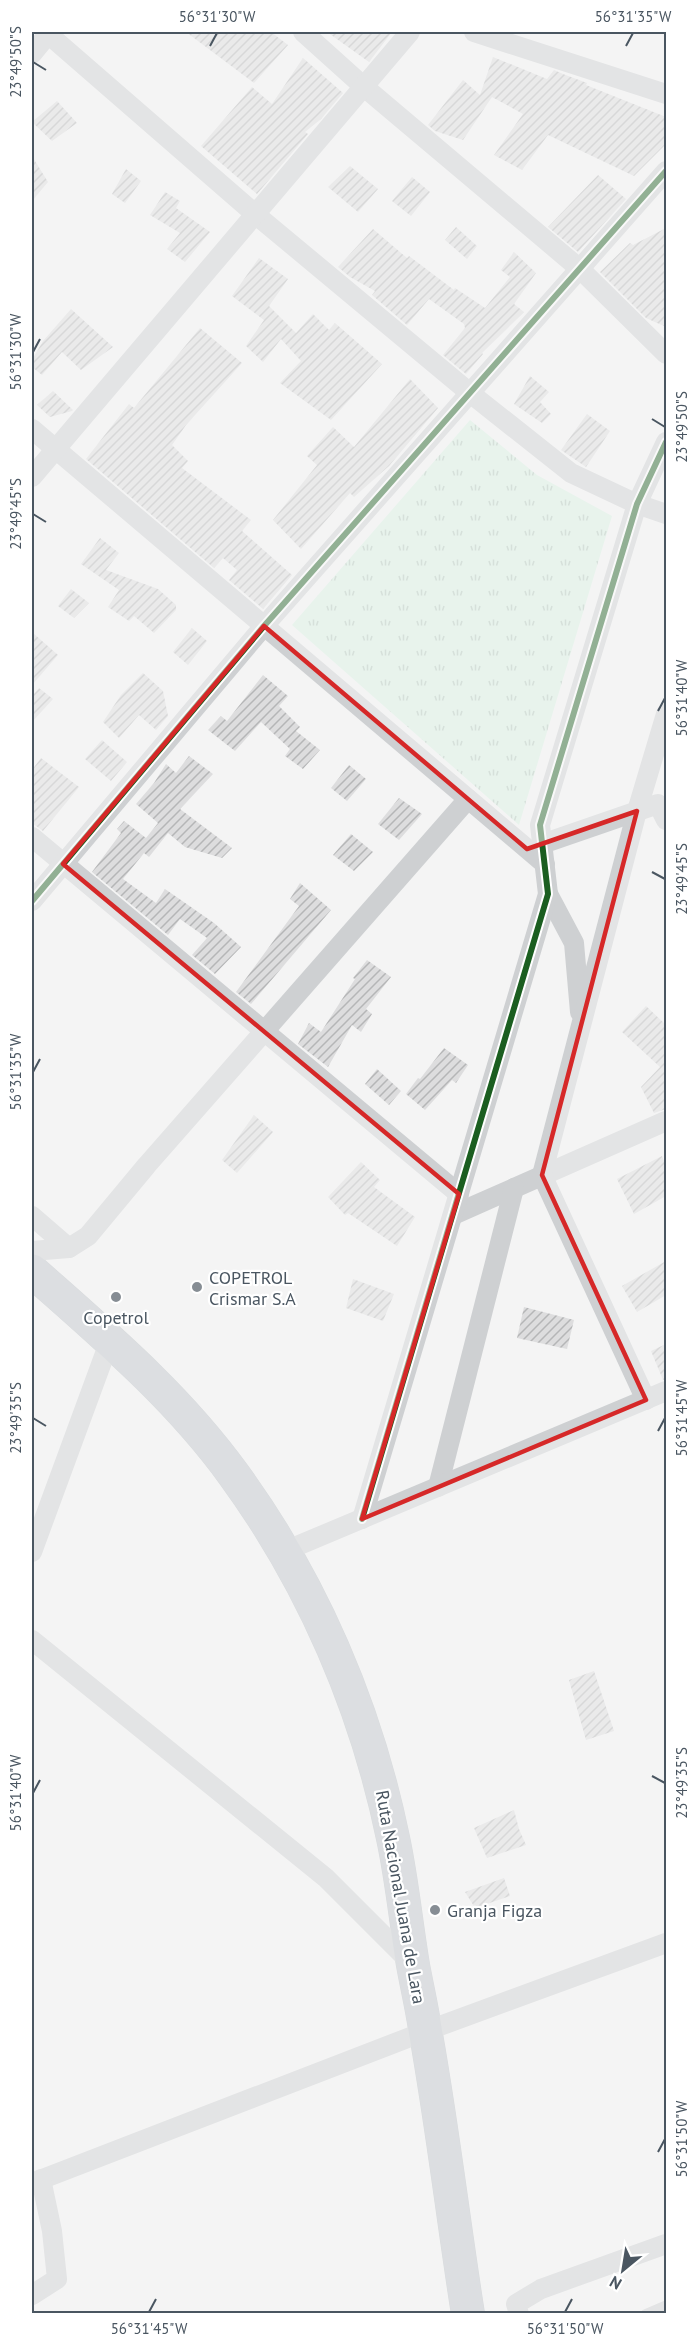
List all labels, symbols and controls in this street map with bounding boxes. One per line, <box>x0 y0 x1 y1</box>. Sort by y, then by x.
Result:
text: 56°31'30"W <box>179 7 256 26</box>
text: 56°31'35"W <box>595 7 672 26</box>
text: 23°49'50"S <box>6 26 25 98</box>
text: 56°31'30"W <box>6 313 25 390</box>
text: 23°49'50"S <box>672 391 691 463</box>
text: 23°49'45"S <box>6 478 25 550</box>
text: 56°31'40"W <box>672 659 691 736</box>
text: 23°49'45"S <box>672 843 691 915</box>
text: 56°31'35"W <box>6 1033 25 1110</box>
place label: COPETROL Crismar S.A <box>209 1266 296 1310</box>
marker: COPETROL Crismar S.A <box>190 1280 204 1294</box>
marker: Copetrol <box>109 1290 123 1304</box>
place label: Copetrol <box>83 1306 149 1329</box>
text: 56°31'45"W <box>672 1379 691 1456</box>
text: 23°49'35"S <box>6 1382 25 1454</box>
text: 23°49'35"S <box>672 1747 691 1819</box>
text: 56°31'40"W <box>6 1754 25 1831</box>
street label: Ruta Nacional Juana de Lara <box>371 1788 431 2006</box>
place label: Granja Figza <box>447 1899 542 1922</box>
marker: Granja Figza <box>428 1903 442 1917</box>
text: 56°31'50"W <box>672 2100 691 2177</box>
north arrow <box>593 2240 653 2300</box>
text: N <box>606 2272 625 2294</box>
text: 56°31'45"W <box>111 2319 188 2338</box>
text: 56°31'50"W <box>527 2319 604 2338</box>

